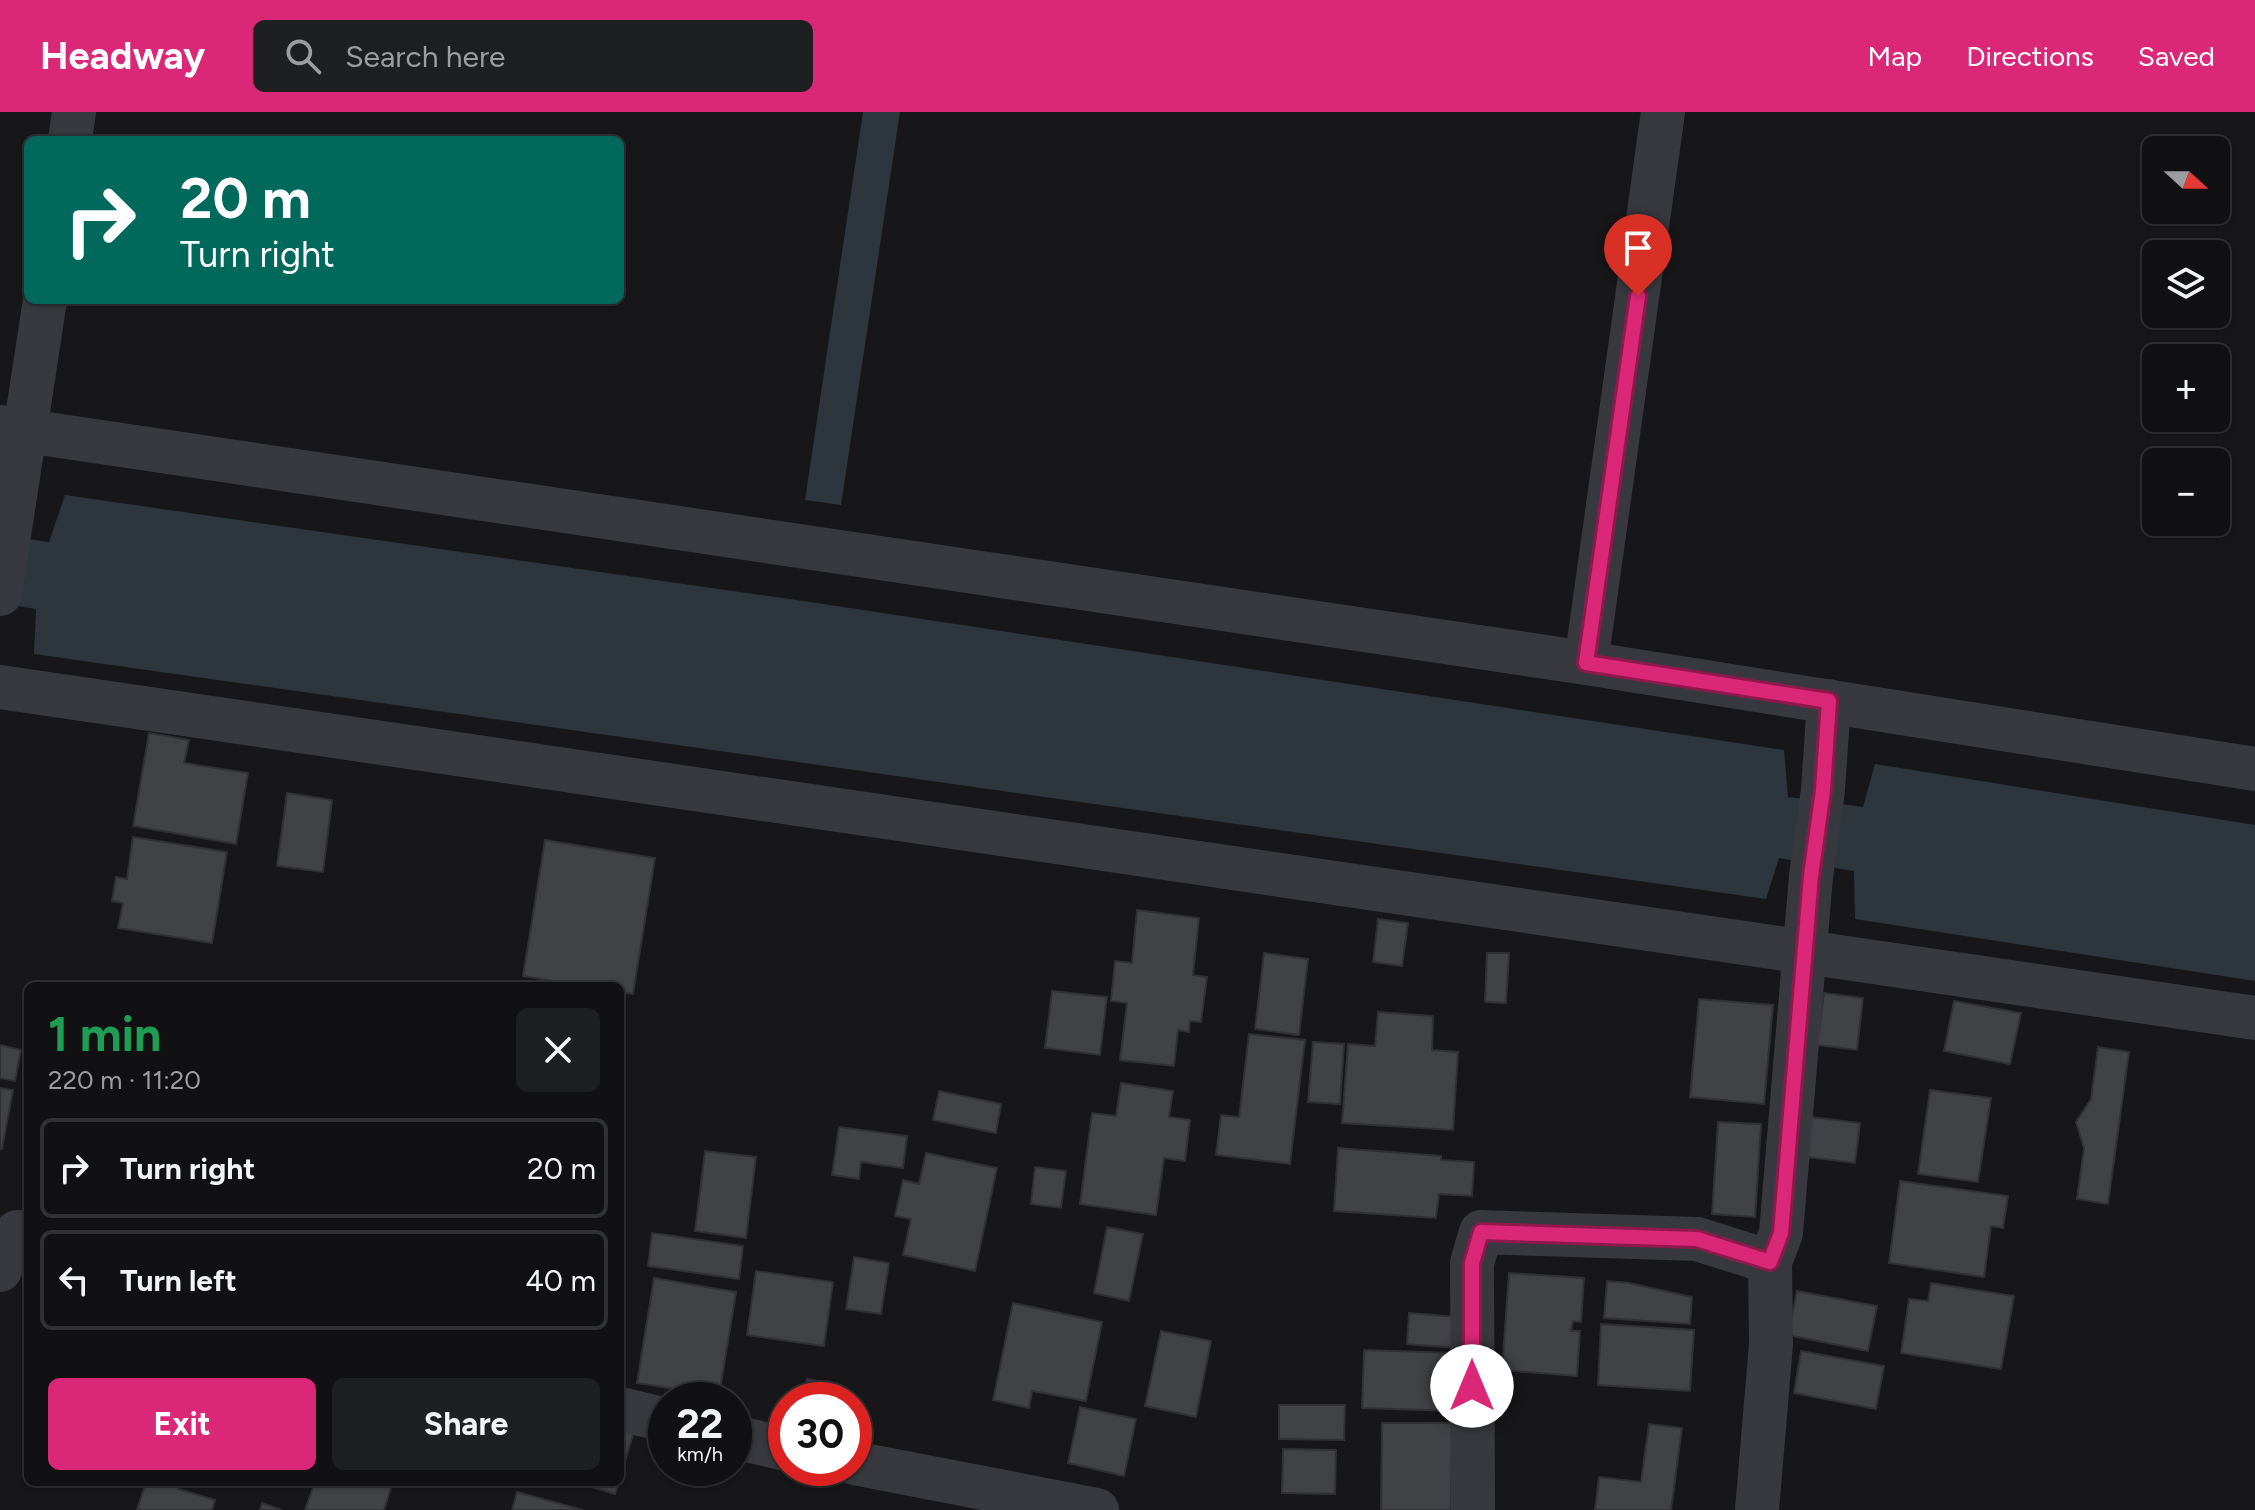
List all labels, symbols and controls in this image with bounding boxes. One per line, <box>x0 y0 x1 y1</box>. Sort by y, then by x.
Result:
search box <box>253 20 813 92</box>
text: Headway <box>40 33 205 79</box>
icon: search <box>281 34 325 78</box>
text: Search here <box>345 38 505 75</box>
text: Map <box>1868 39 1922 73</box>
text: Directions <box>1966 39 2094 73</box>
text: Saved <box>2138 39 2215 73</box>
north arrow <box>2142 136 2230 224</box>
map controls <box>2142 136 2230 536</box>
text: 20 m <box>180 165 311 232</box>
icon: right <box>48 168 152 272</box>
pin <box>1604 214 1672 296</box>
icon: arrive <box>1616 226 1660 270</box>
text: Turn right <box>180 233 335 276</box>
button: layers <box>2142 240 2230 328</box>
button: + <box>2142 344 2230 432</box>
button: − <box>2142 448 2230 536</box>
text: 1 min <box>48 1005 161 1063</box>
button: close <box>516 1008 600 1092</box>
text: 220 m · 11:20 <box>48 1064 201 1096</box>
icon: right <box>52 1146 96 1190</box>
text: Turn right <box>120 1150 255 1187</box>
text: 20 m <box>527 1150 596 1187</box>
icon: left <box>52 1258 96 1302</box>
text: Turn left <box>120 1262 237 1299</box>
text: 40 m <box>525 1262 596 1299</box>
position arrow <box>1430 1344 1514 1428</box>
button: Exit <box>48 1378 316 1470</box>
button: Share <box>332 1378 600 1470</box>
speed limit sign: 30 <box>768 1382 872 1486</box>
text: 22 <box>677 1400 723 1448</box>
text: km/h <box>677 1442 723 1466</box>

